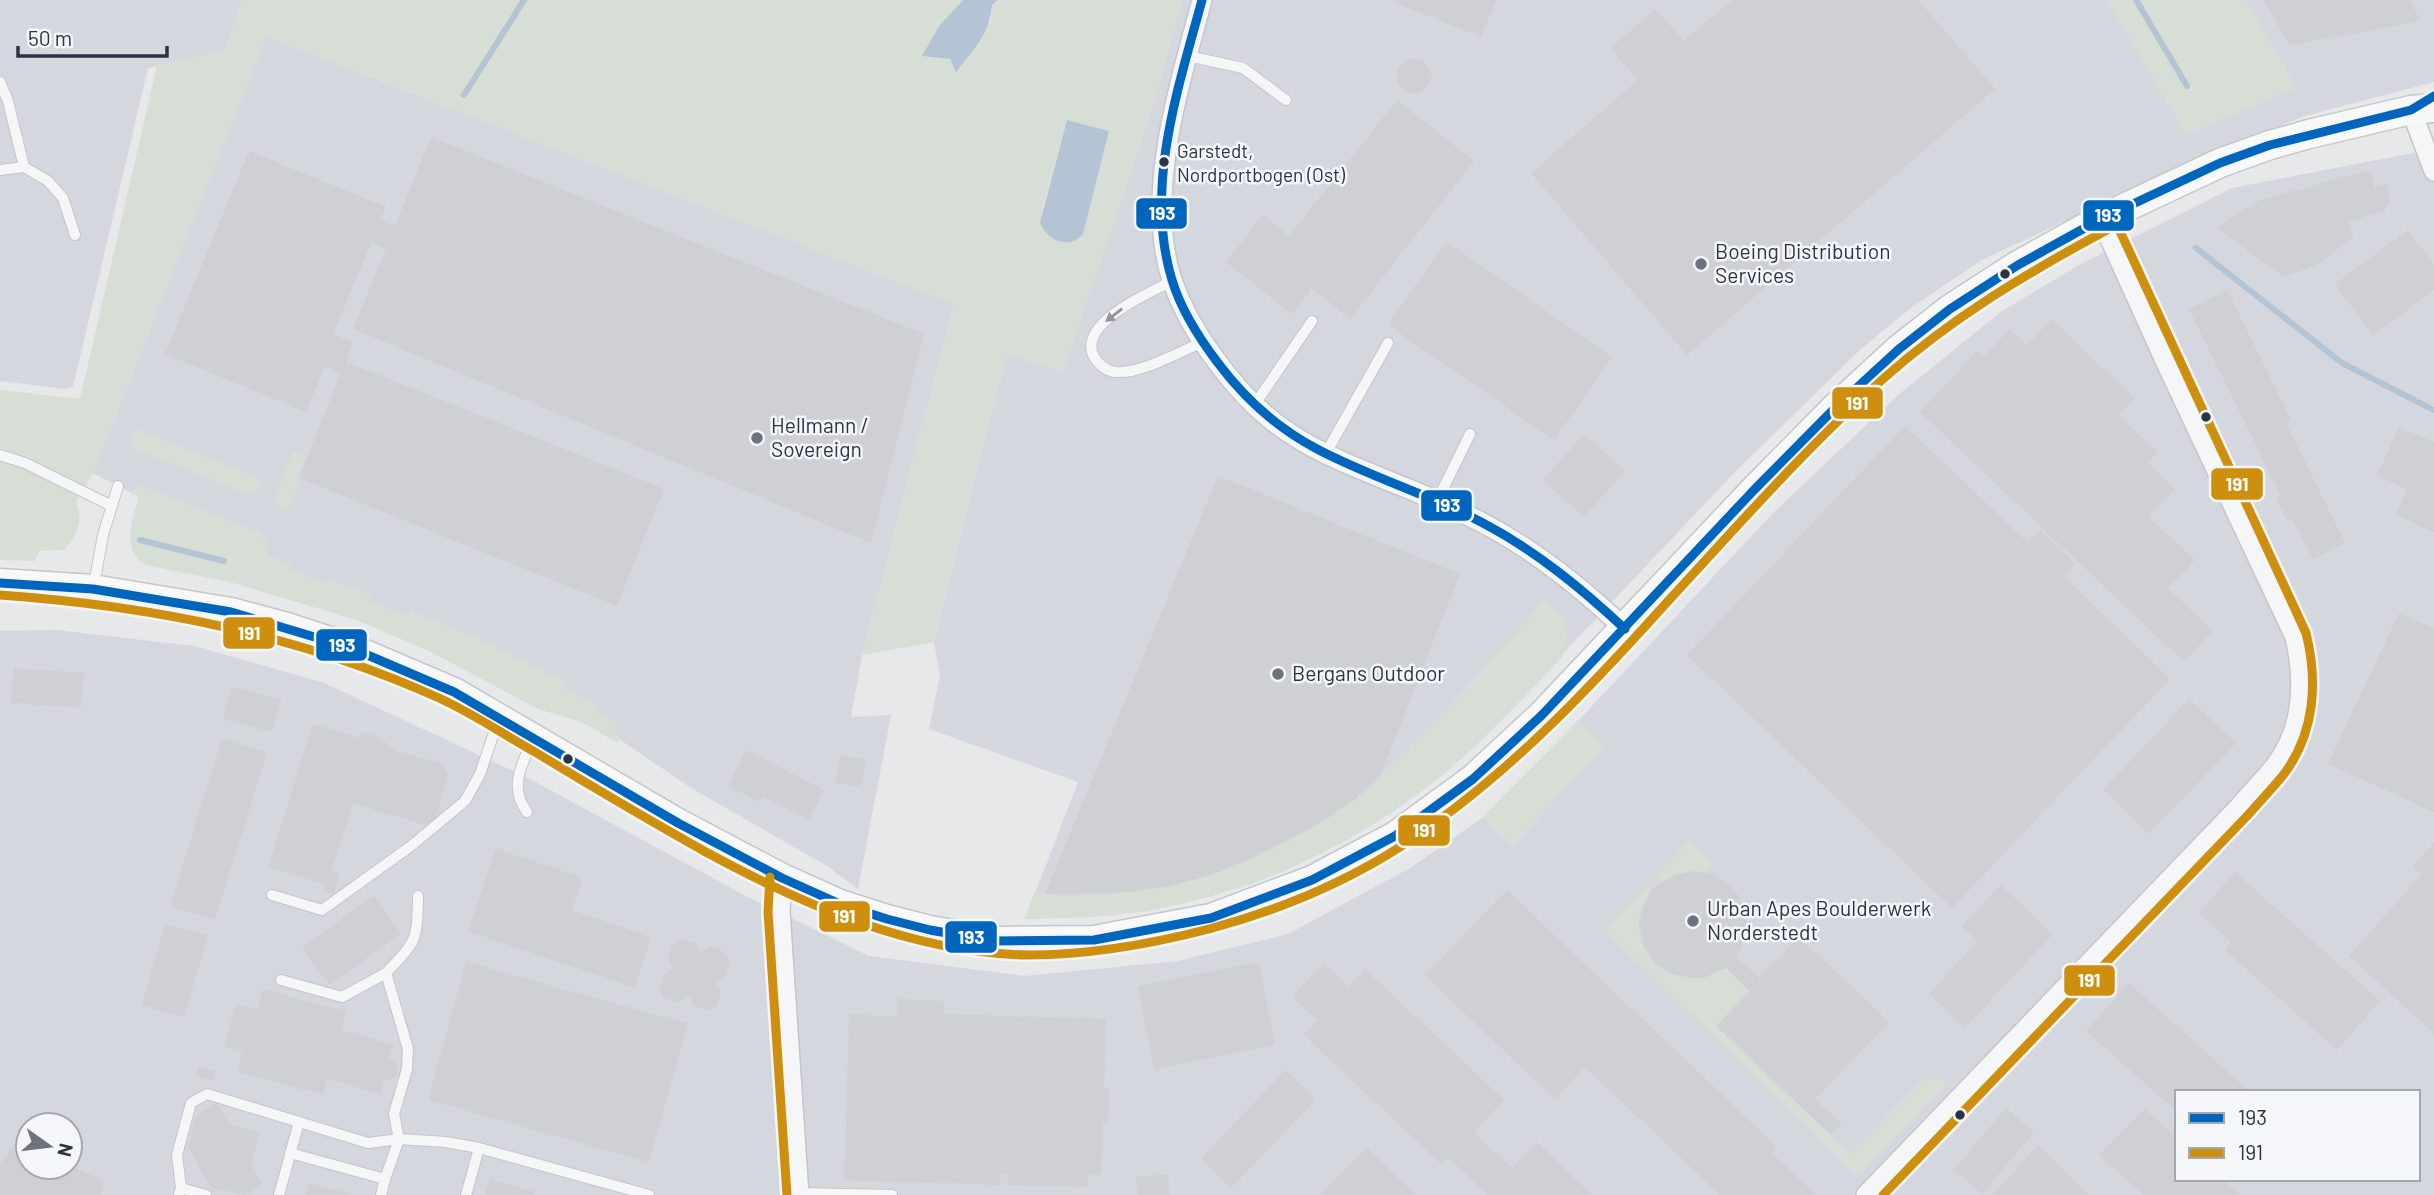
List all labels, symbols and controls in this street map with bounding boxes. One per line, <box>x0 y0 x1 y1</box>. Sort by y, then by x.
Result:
scale bar <box>18 14 166 58</box>
text: 50 m <box>28 25 72 50</box>
place label: Garstedt, Nordportbogen (Ost) <box>1177 139 1346 186</box>
marker: Garstedt, Nordportbogen (Ost) <box>1157 155 1171 169</box>
line badge: 193 <box>1135 197 1188 230</box>
line badge: 193 <box>2082 199 2135 232</box>
text: 193 <box>1148 201 1176 224</box>
text: 193 <box>2094 203 2122 226</box>
place label: Boeing Distribution Services <box>1715 238 1890 287</box>
marker: Boeing Distribution Services <box>1693 256 1709 272</box>
unlabelled marker <box>1998 267 2012 281</box>
one-way arrow <box>1104 308 1123 322</box>
line badge: 191 <box>1831 386 1884 420</box>
text: 191 <box>1845 391 1869 414</box>
unlabelled marker <box>2199 410 2213 424</box>
place label: Hellmann / Sovereign <box>771 412 869 461</box>
marker: Hellmann / Sovereign <box>749 430 765 446</box>
line badge: 191 <box>2210 467 2264 501</box>
text: 191 <box>2225 472 2249 495</box>
line badge: 193 <box>1420 489 1473 522</box>
text: 193 <box>1433 493 1461 516</box>
line badge: 191 <box>222 616 276 650</box>
text: 191 <box>237 621 261 644</box>
line badge: 193 <box>315 628 368 662</box>
text: 193 <box>328 633 356 656</box>
place label: Bergans Outdoor <box>1292 660 1445 685</box>
marker: Bergans Outdoor <box>1270 666 1286 682</box>
unlabelled marker <box>561 752 575 766</box>
line badge: 191 <box>1397 814 1451 847</box>
text: 191 <box>1412 818 1436 841</box>
place label: Urban Apes Boulderwerk Norderstedt <box>1707 895 1931 944</box>
line badge: 191 <box>818 900 871 933</box>
text: 191 <box>832 904 856 927</box>
marker: Urban Apes Boulderwerk Norderstedt <box>1685 913 1701 929</box>
line badge: 193 <box>944 920 998 954</box>
text: 193 <box>957 925 985 948</box>
line badge: 191 <box>2063 964 2116 997</box>
text: 191 <box>2077 968 2101 991</box>
legend <box>2175 1090 2420 1181</box>
text: 193 <box>2238 1104 2267 1129</box>
unlabelled marker <box>1953 1108 1967 1122</box>
north arrow <box>14 1111 84 1181</box>
text: 191 <box>2238 1139 2263 1164</box>
text: N <box>53 1141 79 1159</box>

